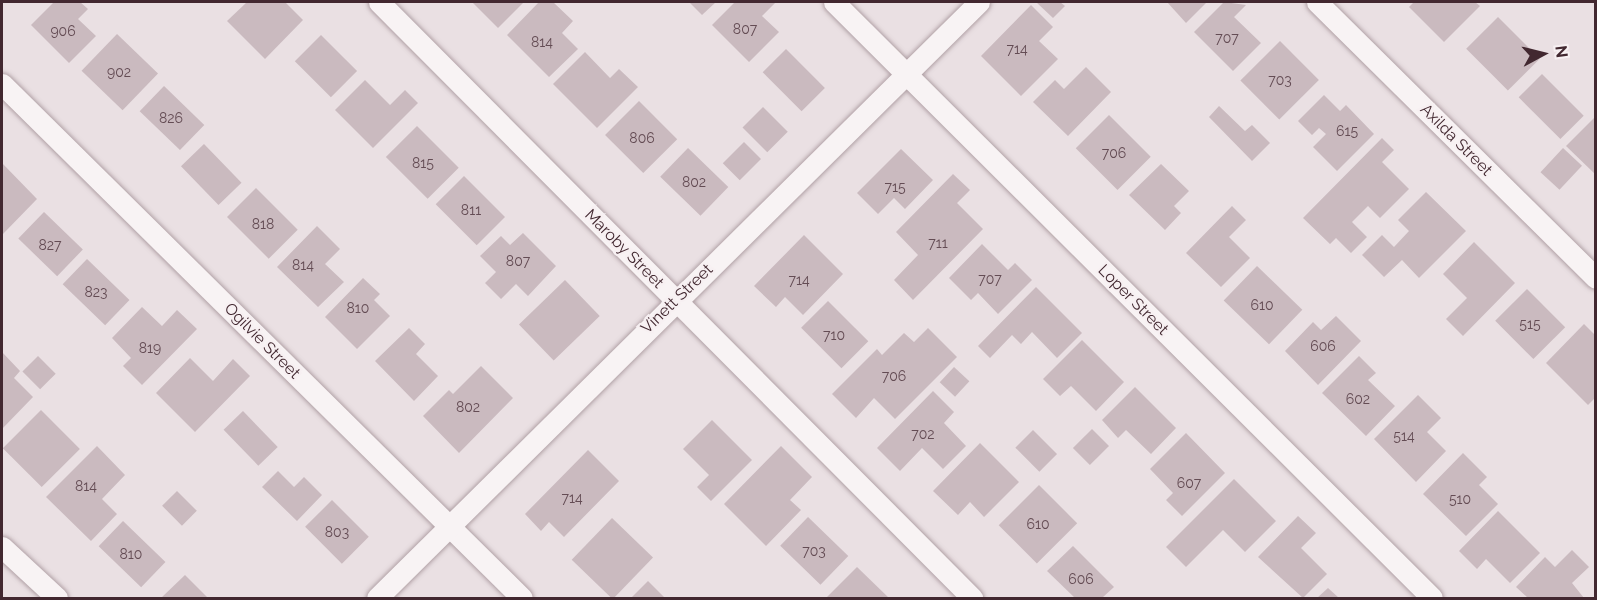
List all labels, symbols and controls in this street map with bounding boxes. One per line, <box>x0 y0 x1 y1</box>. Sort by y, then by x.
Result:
house number: 807 <box>733 21 757 37</box>
house number: 906 <box>50 23 76 39</box>
north arrow <box>1513 24 1573 84</box>
house number: 707 <box>1215 30 1239 46</box>
house number: 814 <box>531 34 553 50</box>
house number: 714 <box>1006 41 1028 57</box>
text: N <box>1551 45 1572 59</box>
house number: 902 <box>107 64 131 80</box>
house number: 703 <box>1268 72 1292 88</box>
street label: Axilda Street <box>1416 100 1496 180</box>
house number: 826 <box>159 110 183 126</box>
house number: 615 <box>1336 123 1358 139</box>
house number: 806 <box>629 130 655 146</box>
house number: 706 <box>1102 145 1126 161</box>
house number: 815 <box>412 155 434 171</box>
house number: 802 <box>682 174 706 190</box>
house number: 715 <box>884 179 906 195</box>
house number: 811 <box>461 202 481 218</box>
street label: Maroby Street <box>580 205 668 293</box>
house number: 818 <box>252 216 274 232</box>
house number: 711 <box>928 235 948 251</box>
house number: 827 <box>38 237 62 253</box>
house number: 807 <box>506 253 530 269</box>
house number: 814 <box>292 257 314 273</box>
street label: Vinett Street <box>637 260 717 338</box>
street label: Loper Street <box>1094 261 1172 339</box>
house number: 707 <box>978 271 1002 287</box>
house number: 714 <box>788 272 810 288</box>
house number: 823 <box>84 284 108 300</box>
house number: 610 <box>1250 297 1274 313</box>
street label: Ogilvie Street <box>220 299 304 383</box>
house number: 810 <box>347 300 369 316</box>
house number: 515 <box>1519 316 1541 332</box>
house number: 710 <box>823 327 845 343</box>
house number: 606 <box>1310 338 1336 354</box>
house number: 819 <box>139 340 161 356</box>
house number: 706 <box>882 368 906 384</box>
house number: 602 <box>1346 391 1370 407</box>
house number: 802 <box>456 399 480 415</box>
house number: 702 <box>911 426 935 442</box>
house number: 514 <box>1393 428 1415 444</box>
house number: 607 <box>1177 475 1201 491</box>
house number: 814 <box>75 478 97 494</box>
house number: 714 <box>561 490 583 506</box>
house number: 510 <box>1449 491 1471 507</box>
house number: 610 <box>1026 516 1050 532</box>
house number: 803 <box>325 524 349 540</box>
house number: 703 <box>802 543 826 559</box>
house number: 810 <box>120 546 142 562</box>
house number: 606 <box>1068 571 1094 587</box>

